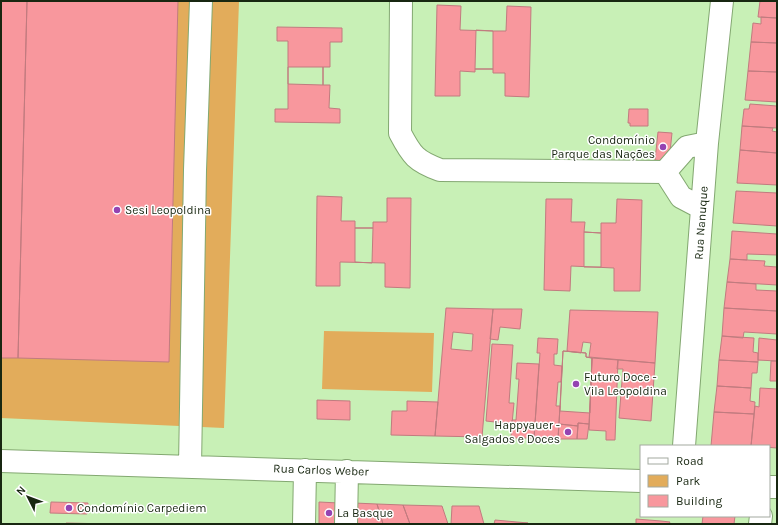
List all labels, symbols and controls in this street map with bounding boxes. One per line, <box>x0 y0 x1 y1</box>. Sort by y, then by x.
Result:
place label: Condomínio Parque das Nações <box>551 133 655 161</box>
marker: Condomínio Parque das Nações <box>658 142 668 152</box>
street label: Rua Nanuque <box>691 186 711 260</box>
place label: Sesi Leopoldina <box>125 203 211 217</box>
marker: Sesi Leopoldina <box>112 205 122 215</box>
place label: Futuro Doce - Vila Leopoldina <box>584 370 667 398</box>
marker: Futuro Doce - Vila Leopoldina <box>571 379 581 389</box>
place label: Happyauer - Salgados e Doces <box>464 418 560 446</box>
marker: Happyauer - Salgados e Doces <box>563 427 573 437</box>
legend <box>640 445 770 517</box>
text: Road <box>676 454 704 468</box>
street label: Rua Carlos Weber <box>273 461 370 479</box>
text: Park <box>676 474 701 488</box>
north arrow <box>8 477 48 517</box>
text: N <box>13 483 28 498</box>
text: Building <box>676 494 723 508</box>
place label: Condomínio Carpediem <box>77 501 206 515</box>
marker: Condomínio Carpediem <box>64 503 74 513</box>
place label: La Basque <box>337 506 393 520</box>
marker: La Basque <box>324 508 334 518</box>

